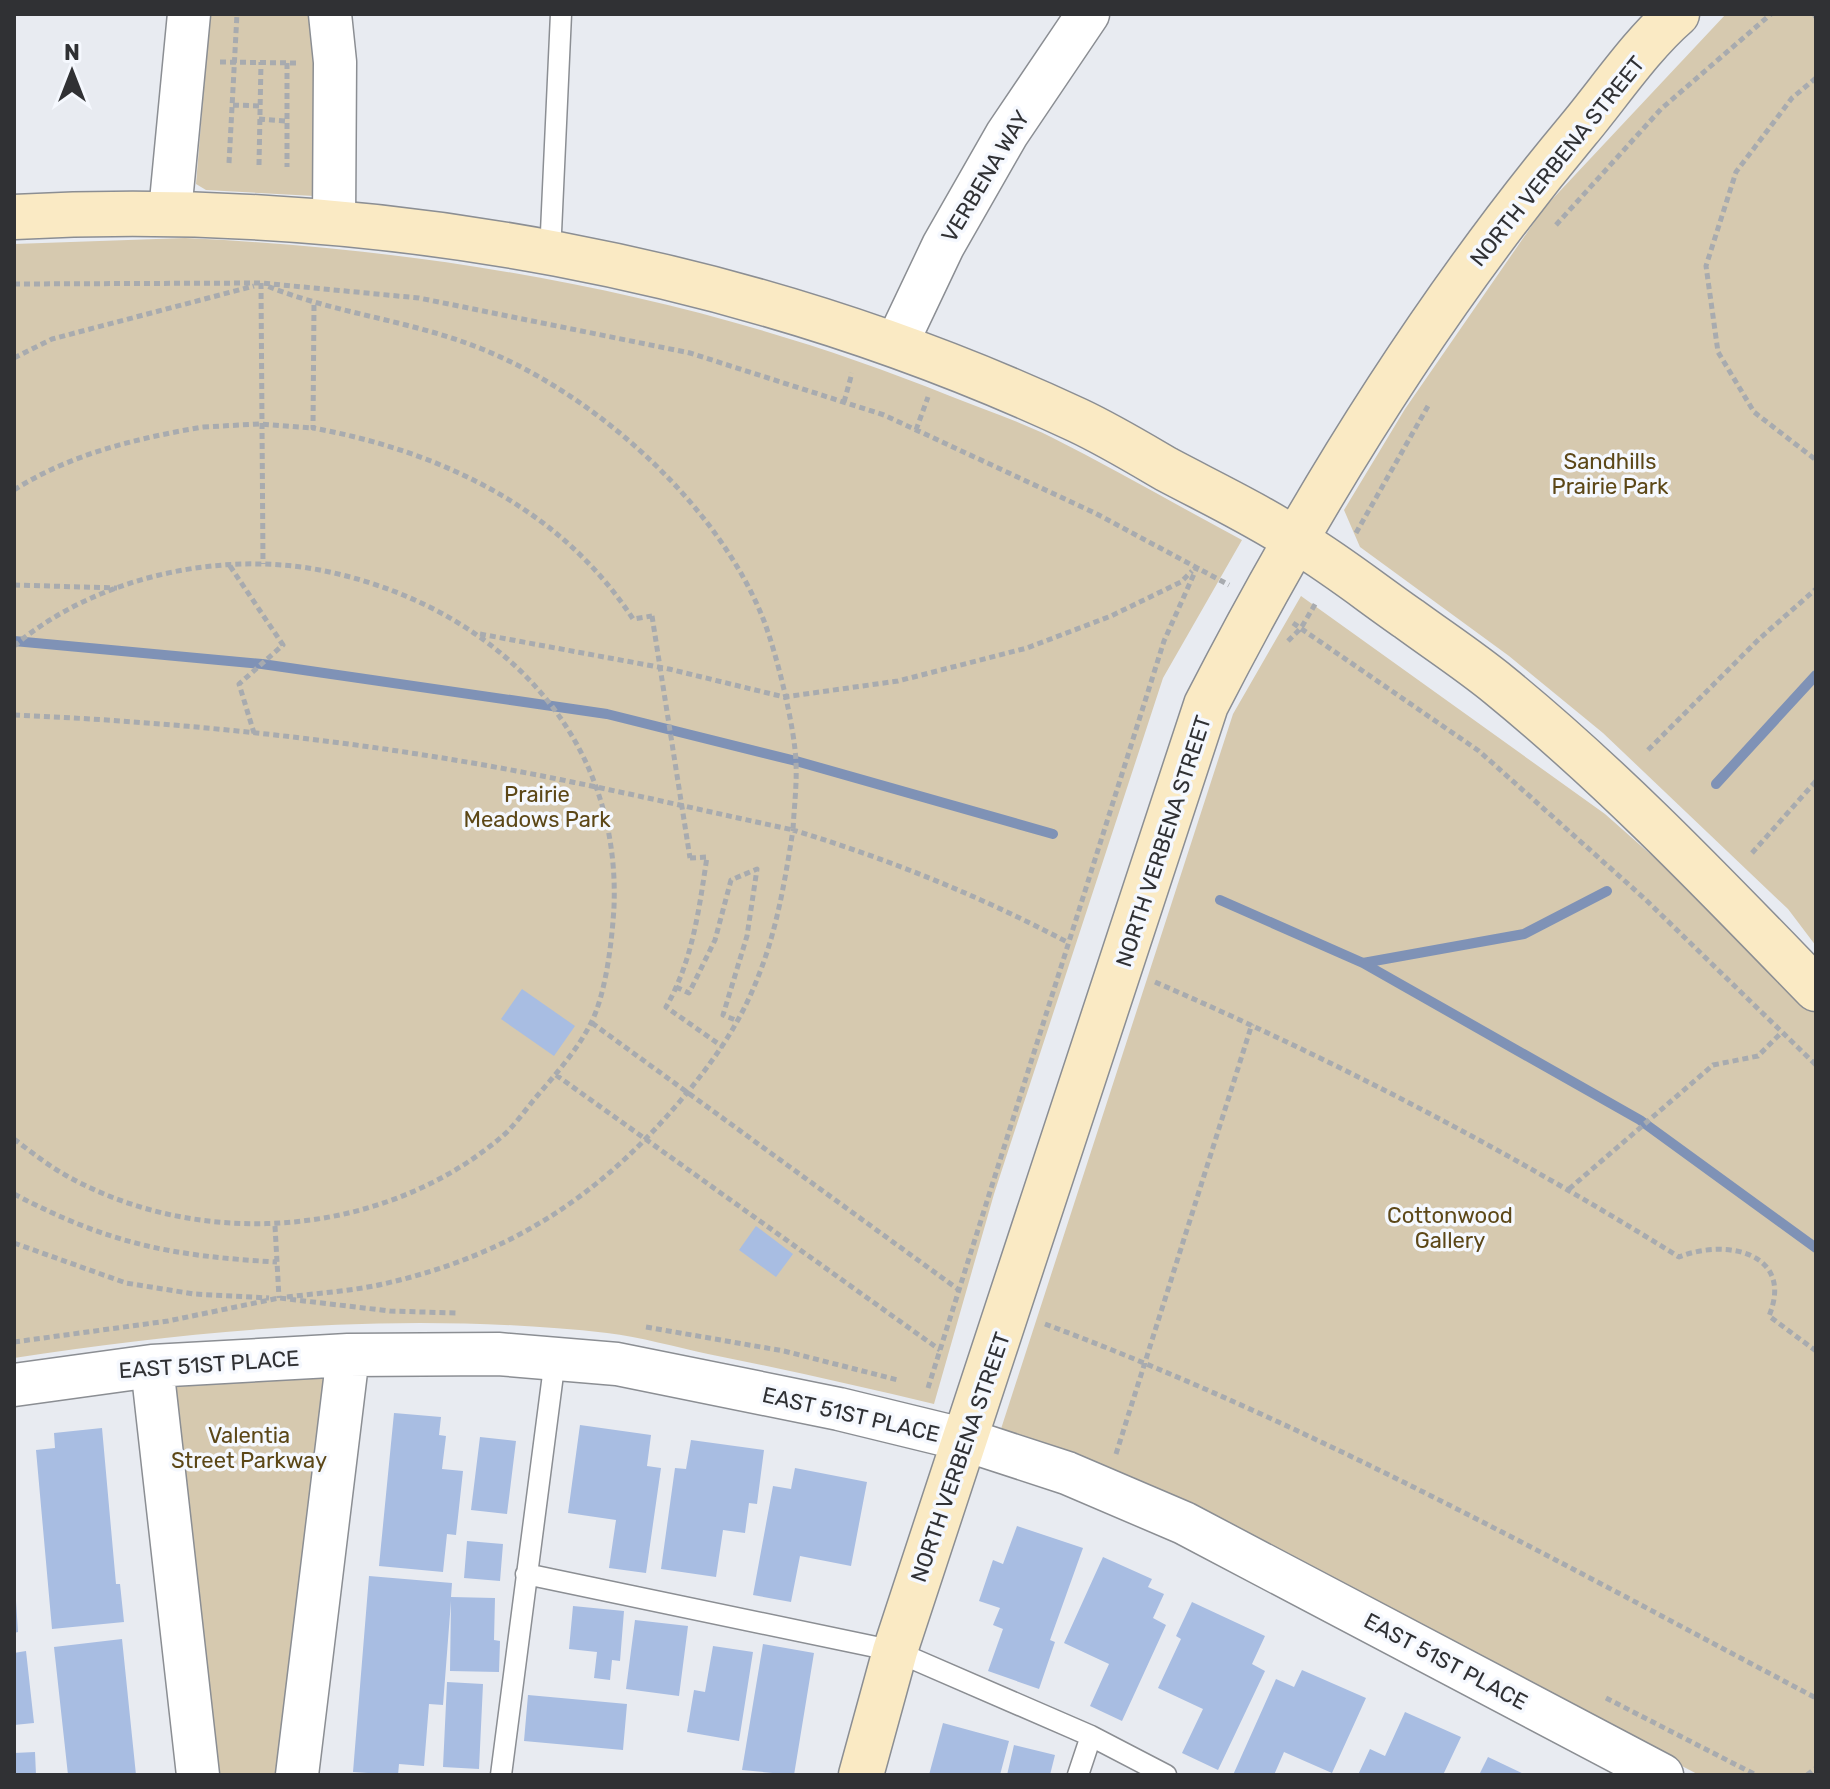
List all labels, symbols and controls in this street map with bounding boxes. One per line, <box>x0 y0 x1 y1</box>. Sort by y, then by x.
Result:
north arrow <box>32 32 112 112</box>
text: N <box>64 39 80 66</box>
street label: NORTH VERBENA STREET <box>1464 51 1651 272</box>
street label: VERBENA WAY <box>935 105 1035 247</box>
park label: Sandhills Prairie Park <box>1552 448 1669 500</box>
street label: NORTH VERBENA STREET <box>1110 712 1217 970</box>
park label: Prairie Meadows Park <box>463 781 611 833</box>
park label: Cottonwood Gallery <box>1387 1202 1513 1254</box>
street label: NORTH VERBENA STREET <box>905 1328 1016 1586</box>
street label: EAST 51ST PLACE <box>118 1345 300 1384</box>
street label: EAST 51ST PLACE <box>760 1381 942 1448</box>
park label: Valentia Street Parkway <box>171 1422 327 1474</box>
street label: EAST 51ST PLACE <box>1359 1607 1532 1716</box>

